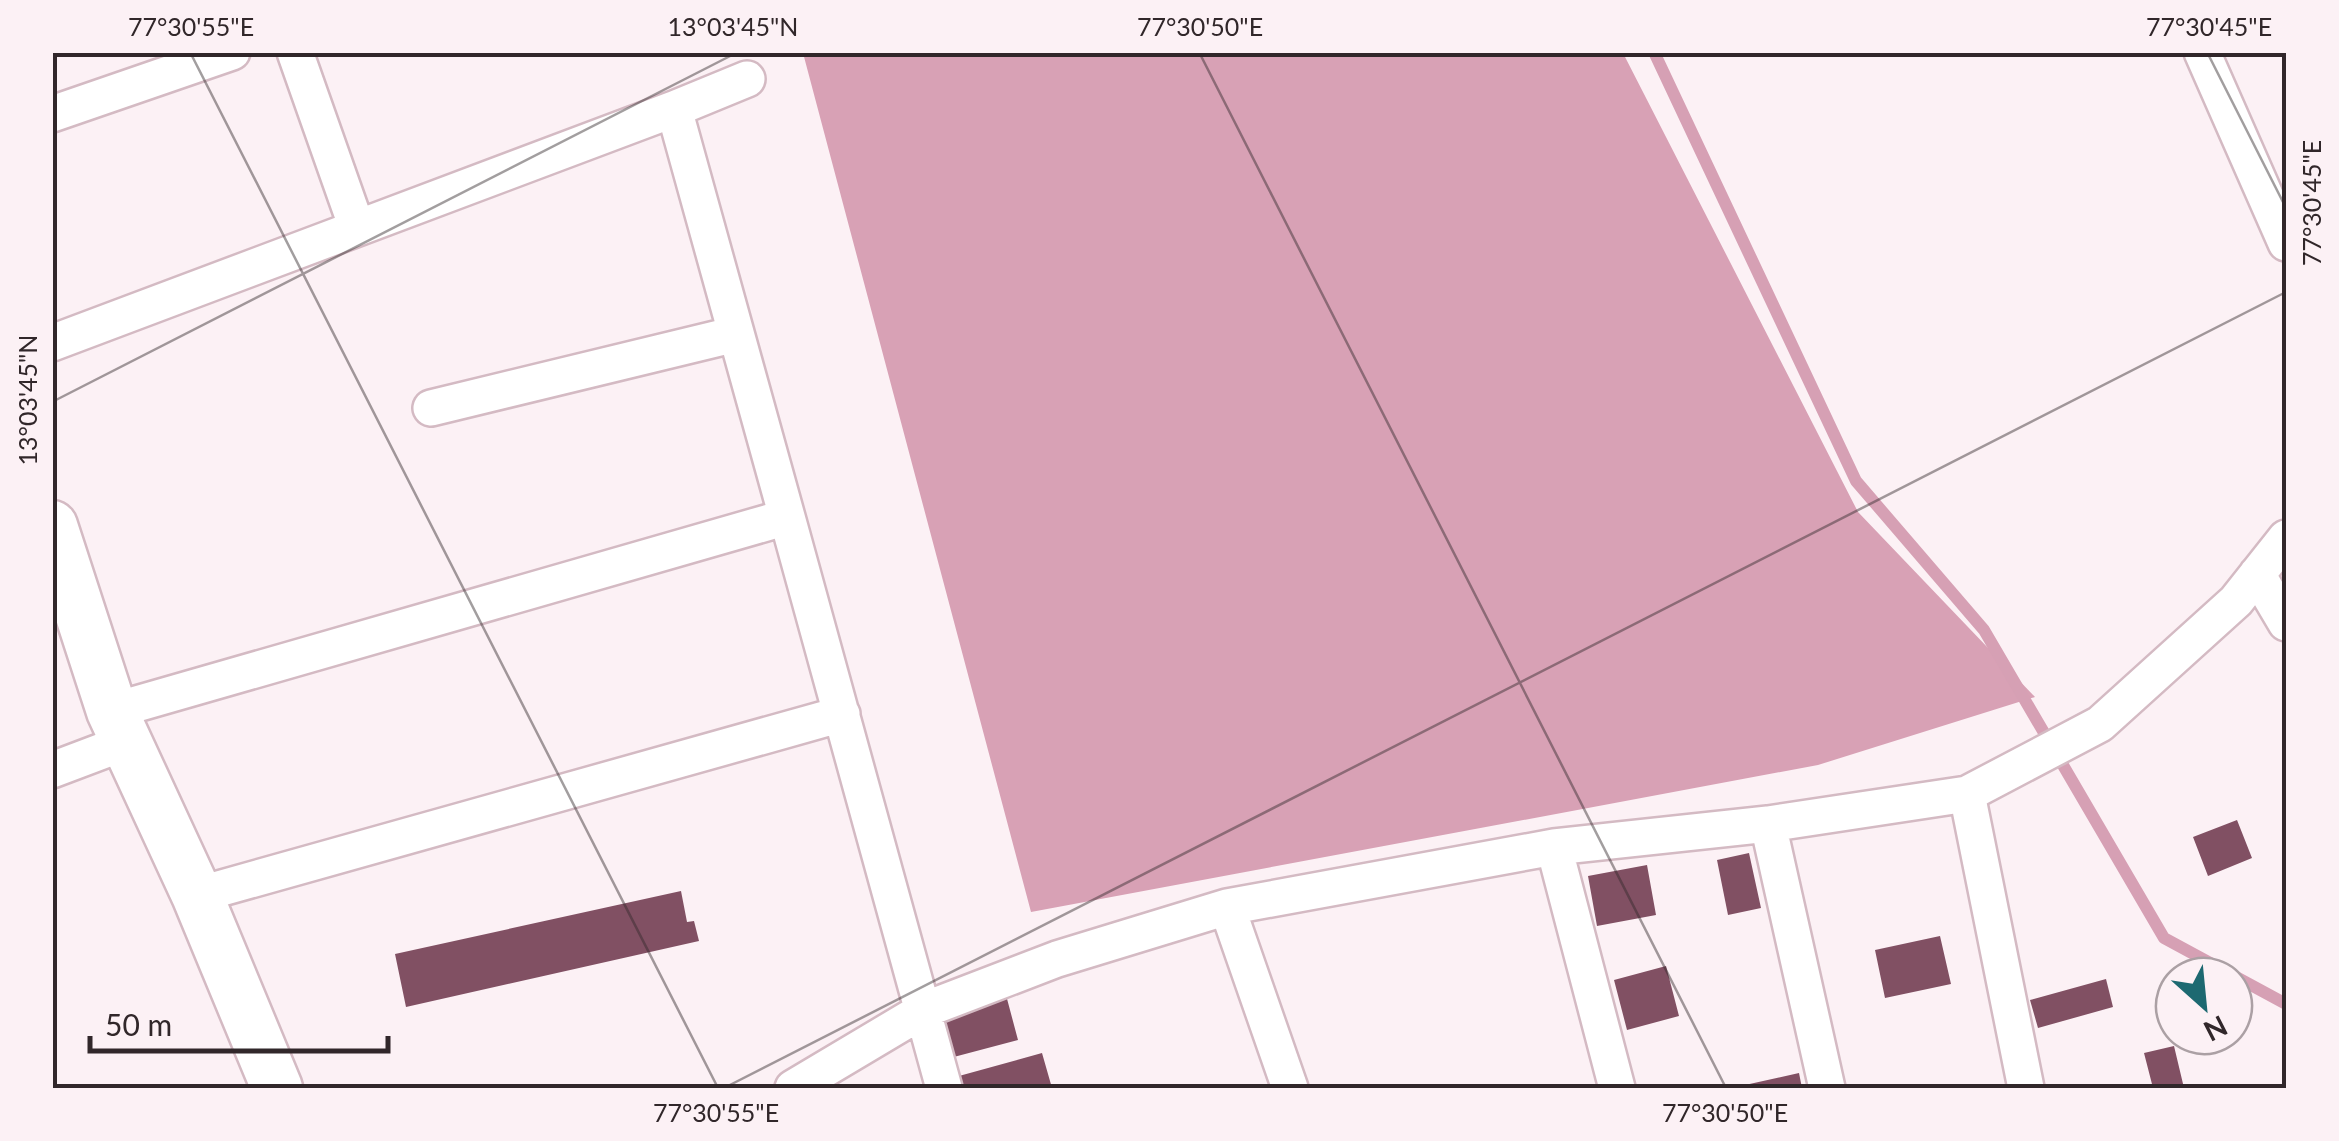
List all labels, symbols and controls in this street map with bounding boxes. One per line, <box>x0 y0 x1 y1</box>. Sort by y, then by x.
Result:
text: 77°30'55"E <box>128 11 254 41</box>
text: 13°03'45"N <box>668 11 798 41</box>
text: 77°30'50"E <box>1137 11 1263 41</box>
text: 77°30'45"E <box>2146 11 2272 41</box>
text: 77°30'45"E <box>2296 140 2326 266</box>
text: 13°03'45"N <box>12 335 42 465</box>
north arrow <box>2154 956 2254 1056</box>
scale bar <box>90 991 388 1053</box>
text: 50 m <box>105 1006 172 1042</box>
text: N <box>2198 1009 2233 1049</box>
text: 77°30'55"E <box>653 1097 779 1127</box>
text: 77°30'50"E <box>1662 1097 1788 1127</box>

